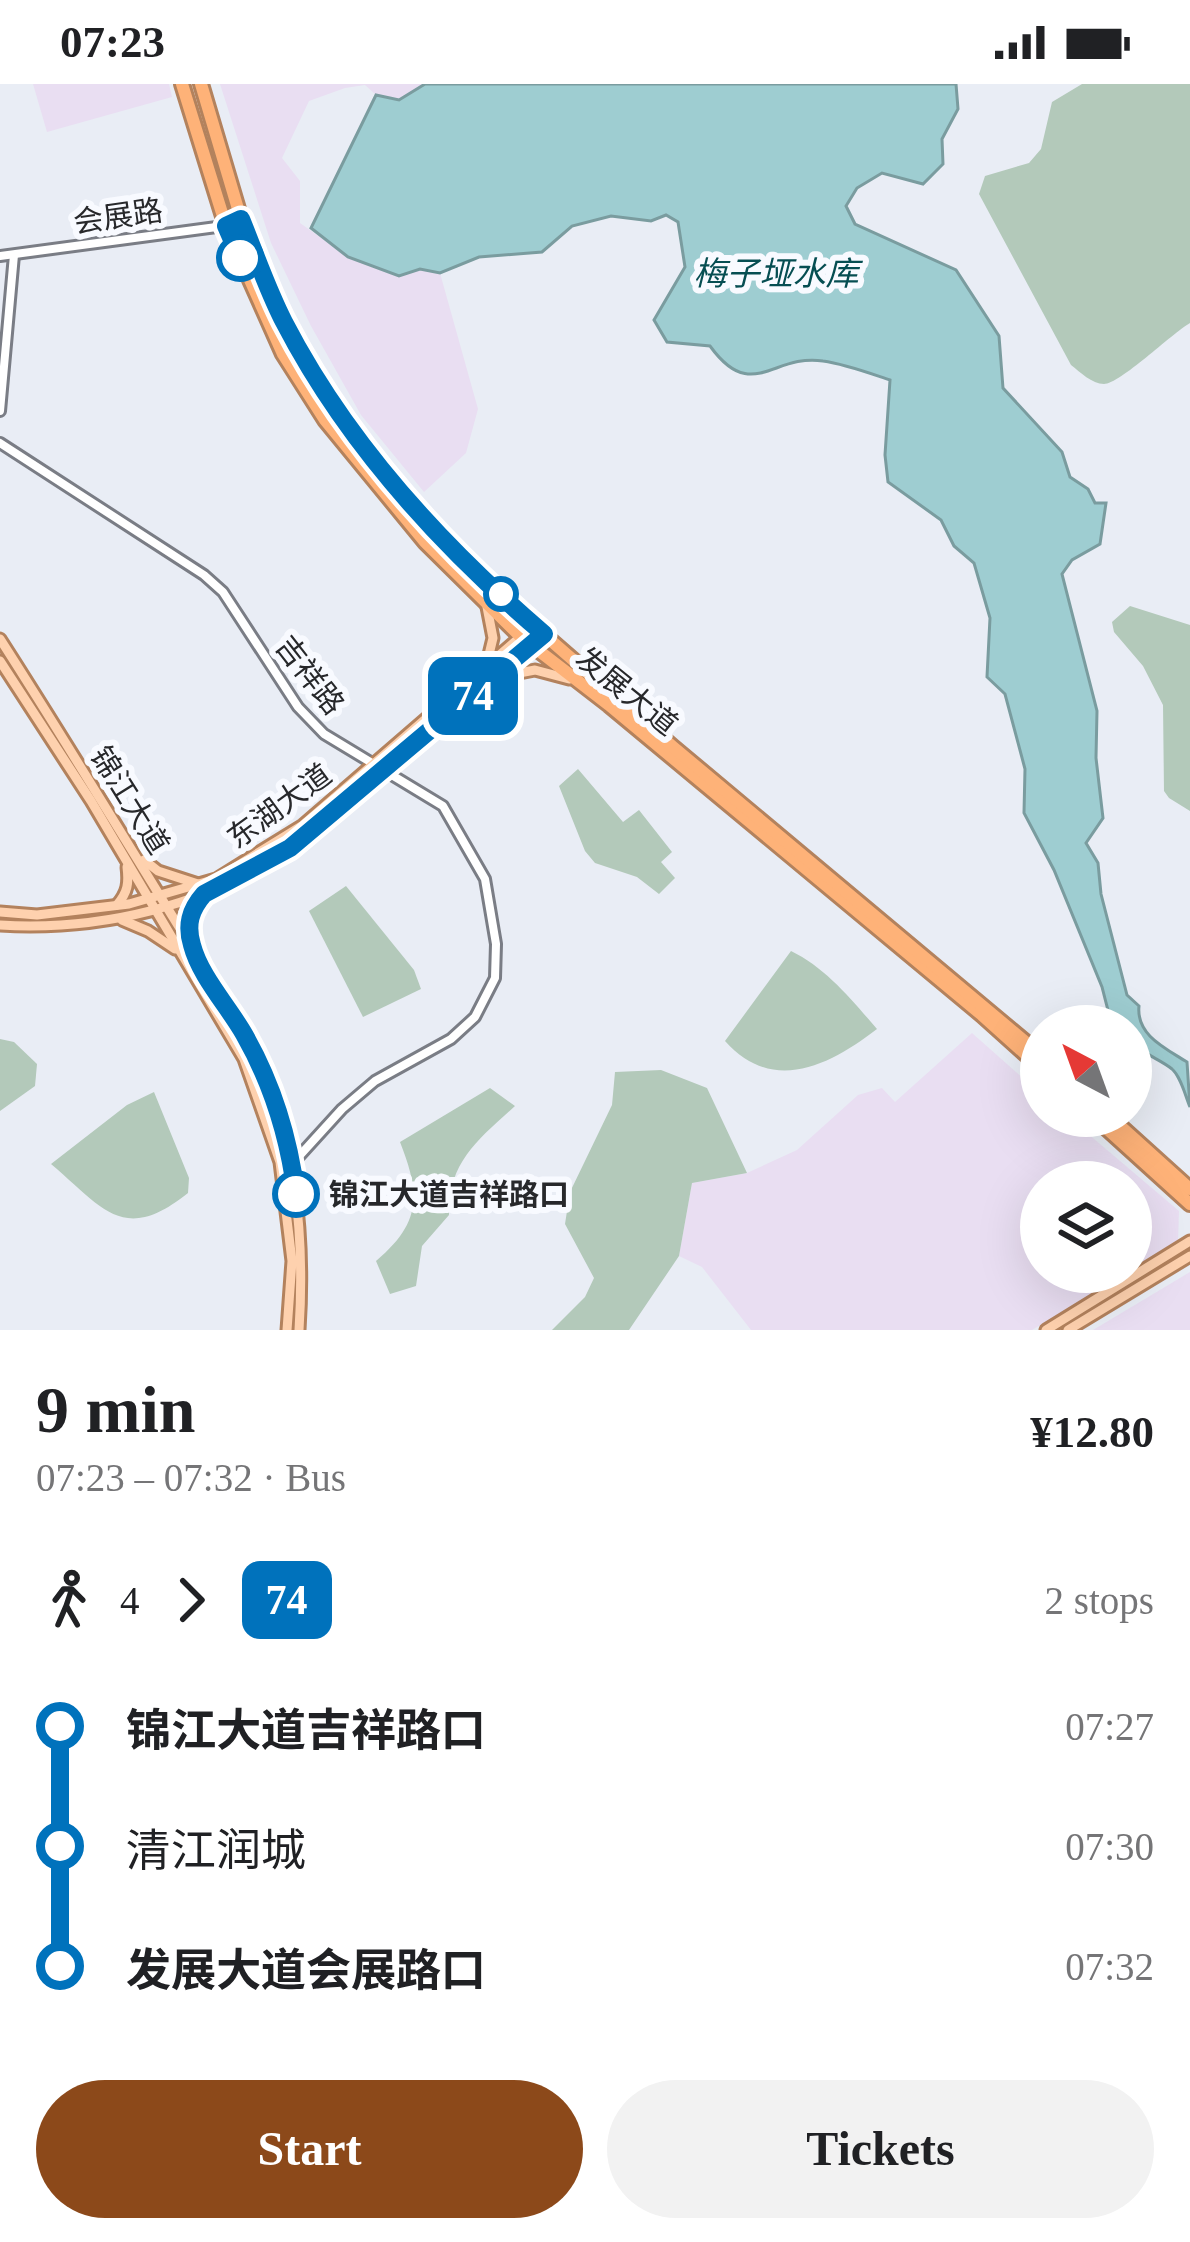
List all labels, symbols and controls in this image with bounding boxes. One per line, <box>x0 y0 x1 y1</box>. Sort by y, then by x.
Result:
text: 07:23 <box>60 17 165 67</box>
street label: 会展路 <box>71 193 165 239</box>
unlabelled marker <box>218 236 262 280</box>
water label: 梅子垭水库 <box>694 256 864 292</box>
unlabelled marker <box>485 578 517 610</box>
street label: 吉祥路 <box>269 629 351 721</box>
street label: 发展大道 <box>570 640 684 742</box>
line badge: 74 <box>419 657 527 735</box>
text: 74 <box>452 673 494 719</box>
street label: 锦江大道 <box>84 740 176 860</box>
street label: 东湖大道 <box>221 757 337 855</box>
north arrow <box>1020 1005 1152 1137</box>
map controls <box>1020 1005 1152 1293</box>
button: layers <box>1020 1161 1152 1293</box>
marker: 锦江大道吉祥路口 <box>274 1172 318 1216</box>
place label: 锦江大道吉祥路口 <box>329 1178 569 1211</box>
text: 9 min <box>36 1373 196 1446</box>
text: ¥12.80 <box>1030 1407 1154 1457</box>
text: 07:23 – 07:32 · Bus <box>36 1456 346 1499</box>
icon: walk <box>36 1567 102 1633</box>
icon: forward <box>158 1567 224 1633</box>
text: 74 <box>266 1577 308 1623</box>
text: 4 <box>120 1579 140 1622</box>
text: 2 stops <box>1045 1579 1154 1622</box>
text: 07:27 <box>1065 1705 1154 1748</box>
text: 锦江大道吉祥路口 <box>126 1706 486 1756</box>
text: 07:30 <box>1065 1825 1154 1868</box>
text: 清江润城 <box>126 1826 306 1876</box>
text: 07:32 <box>1065 1945 1154 1988</box>
text: 发展大道会展路口 <box>126 1946 486 1996</box>
button: Start <box>36 2080 583 2218</box>
button: Tickets <box>607 2080 1154 2218</box>

